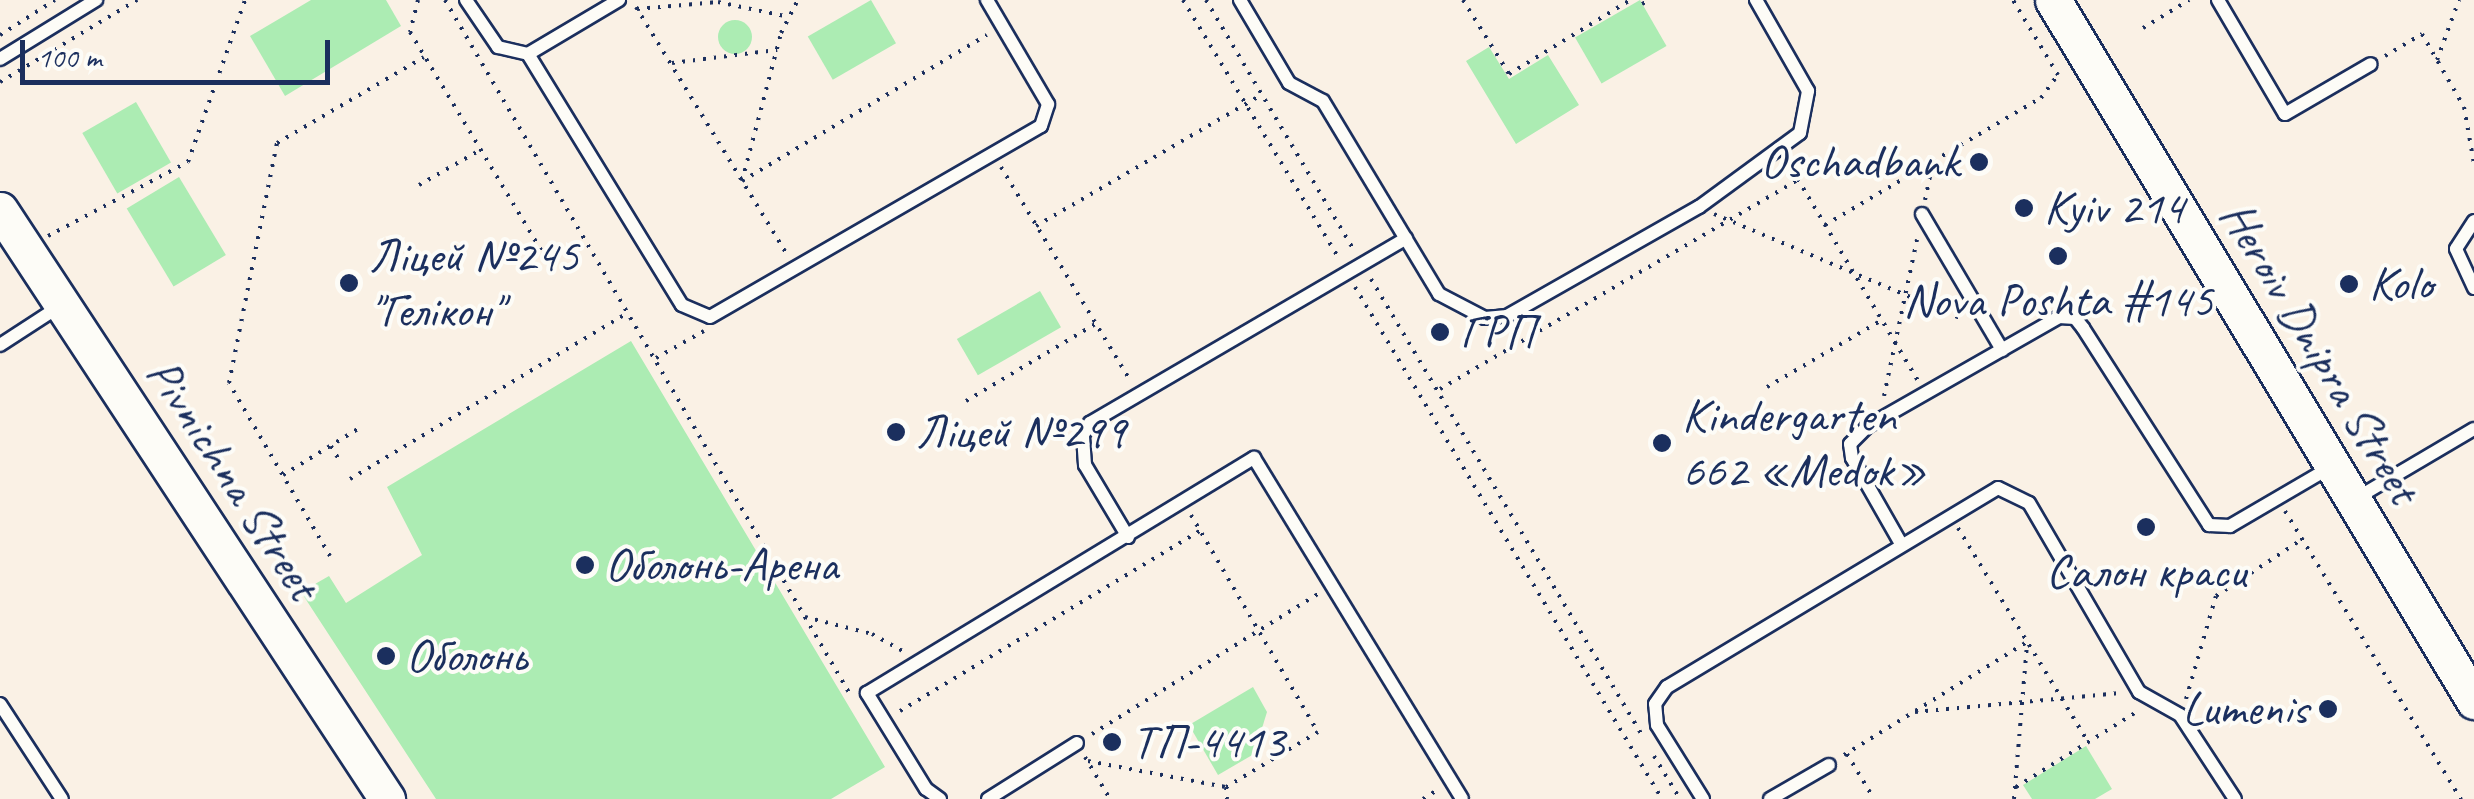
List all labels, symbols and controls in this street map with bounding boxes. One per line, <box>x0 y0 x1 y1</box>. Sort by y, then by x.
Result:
scale bar <box>25 20 335 82</box>
text: 100 m <box>37 38 102 76</box>
place label: Oschadbank <box>1761 133 1959 191</box>
marker: Oschadbank <box>1968 151 1990 173</box>
place label: Kyiv 214 <box>2044 179 2184 237</box>
street label: Heroiv Dnipra Street <box>2207 190 2433 514</box>
marker: Kyiv 214 <box>2013 197 2035 219</box>
place label: Ліцей №245 "Гелікон" <box>369 226 579 339</box>
marker: Nova Poshta #145 <box>2047 245 2069 267</box>
place label: Kolo <box>2369 255 2433 313</box>
marker: Ліцей №245 "Гелікон" <box>338 272 360 294</box>
place label: Nova Poshta #145 <box>1904 272 2212 330</box>
marker: Kolo <box>2338 273 2360 295</box>
place label: ГРП <box>1460 303 1534 361</box>
marker: ГРП <box>1429 321 1451 343</box>
street label: Pivnichna Street <box>134 347 332 611</box>
place label: Kindergarten 662 «Medok» <box>1682 386 1927 499</box>
place label: Ліцей №299 <box>916 403 1126 461</box>
marker: Ліцей №299 <box>885 421 907 443</box>
marker: Kindergarten 662 «Medok» <box>1651 432 1673 454</box>
marker: Салон краси <box>2135 516 2157 538</box>
place label: Оболонь-Арена <box>605 536 838 594</box>
place label: Салон краси <box>2043 543 2249 601</box>
marker: Оболонь-Арена <box>574 554 596 576</box>
place label: Оболонь <box>406 627 527 685</box>
marker: Оболонь <box>375 645 397 667</box>
place label: Lumenis <box>2182 680 2308 738</box>
marker: Lumenis <box>2317 698 2339 720</box>
place label: ТП-4413 <box>1132 713 1285 771</box>
marker: ТП-4413 <box>1101 731 1123 753</box>

